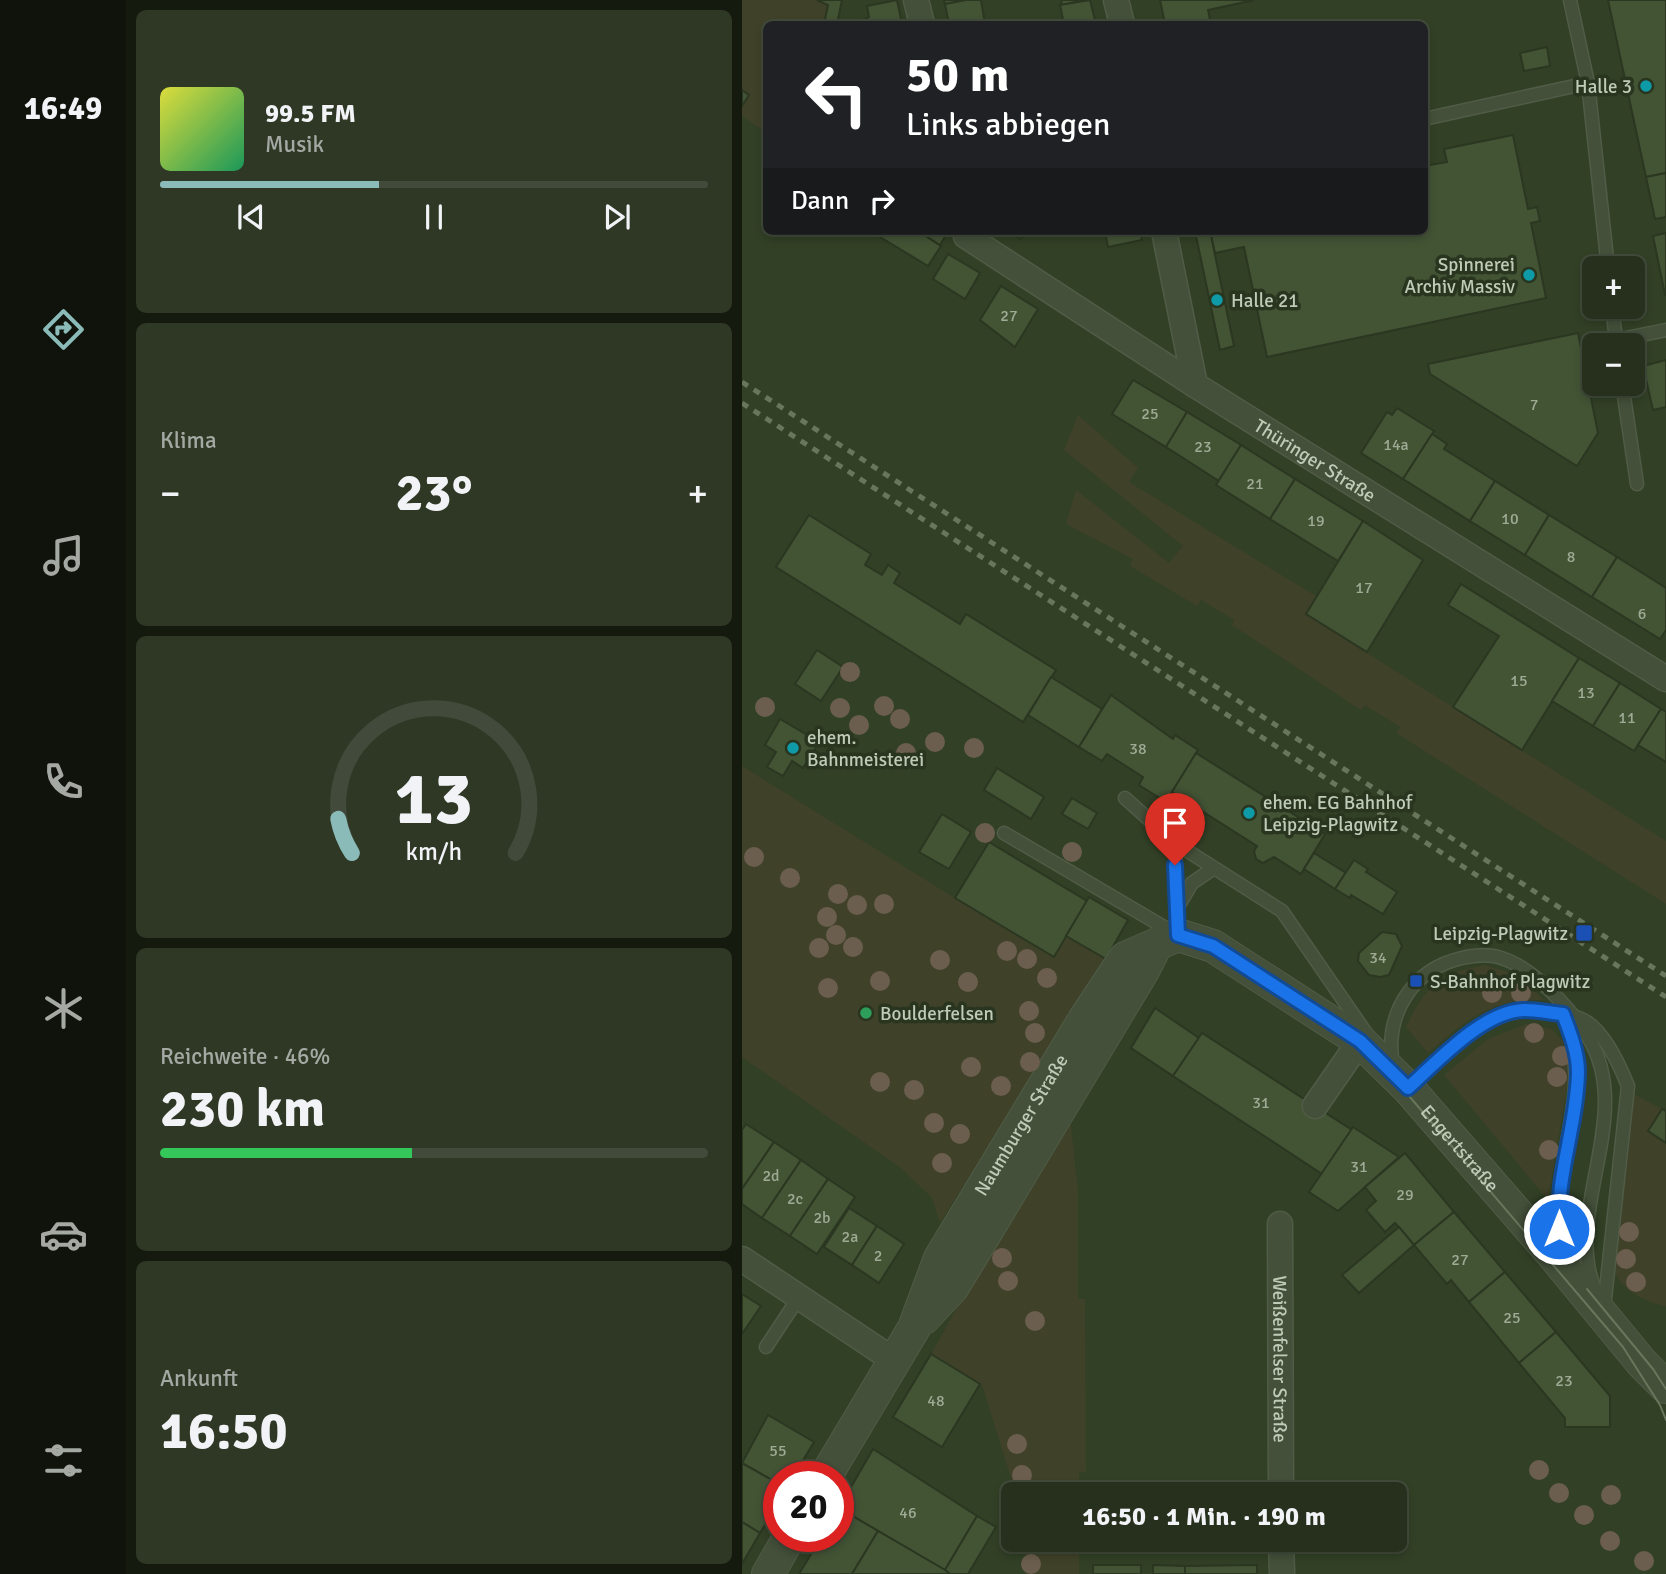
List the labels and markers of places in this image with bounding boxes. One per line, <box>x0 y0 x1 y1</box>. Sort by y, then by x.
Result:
place label: Halle 3 <box>1575 75 1632 99</box>
marker: Halle 3 <box>1638 78 1654 94</box>
place label: Spinnerei Archiv Massiv <box>1404 253 1515 299</box>
marker: Spinnerei Archiv Massiv <box>1521 267 1537 283</box>
place label: Halle 21 <box>1231 289 1298 313</box>
marker: Halle 21 <box>1209 292 1225 308</box>
place label: ehem. Bahnmeisterei <box>807 726 924 772</box>
marker: ehem. Bahnmeisterei <box>785 740 801 756</box>
place label: ehem. EG Bahnhof Leipzig-Plagwitz <box>1263 791 1414 837</box>
pin <box>1145 793 1205 865</box>
marker: ehem. EG Bahnhof Leipzig-Plagwitz <box>1241 805 1257 821</box>
place label: Leipzig-Plagwitz <box>1433 922 1568 946</box>
marker: Leipzig-Plagwitz <box>1574 923 1594 943</box>
place label: S-Bahnhof Plagwitz <box>1430 970 1590 994</box>
marker: S-Bahnhof Plagwitz <box>1408 973 1424 989</box>
place label: Boulderfelsen <box>880 1002 994 1026</box>
marker: Boulderfelsen <box>858 1005 874 1021</box>

